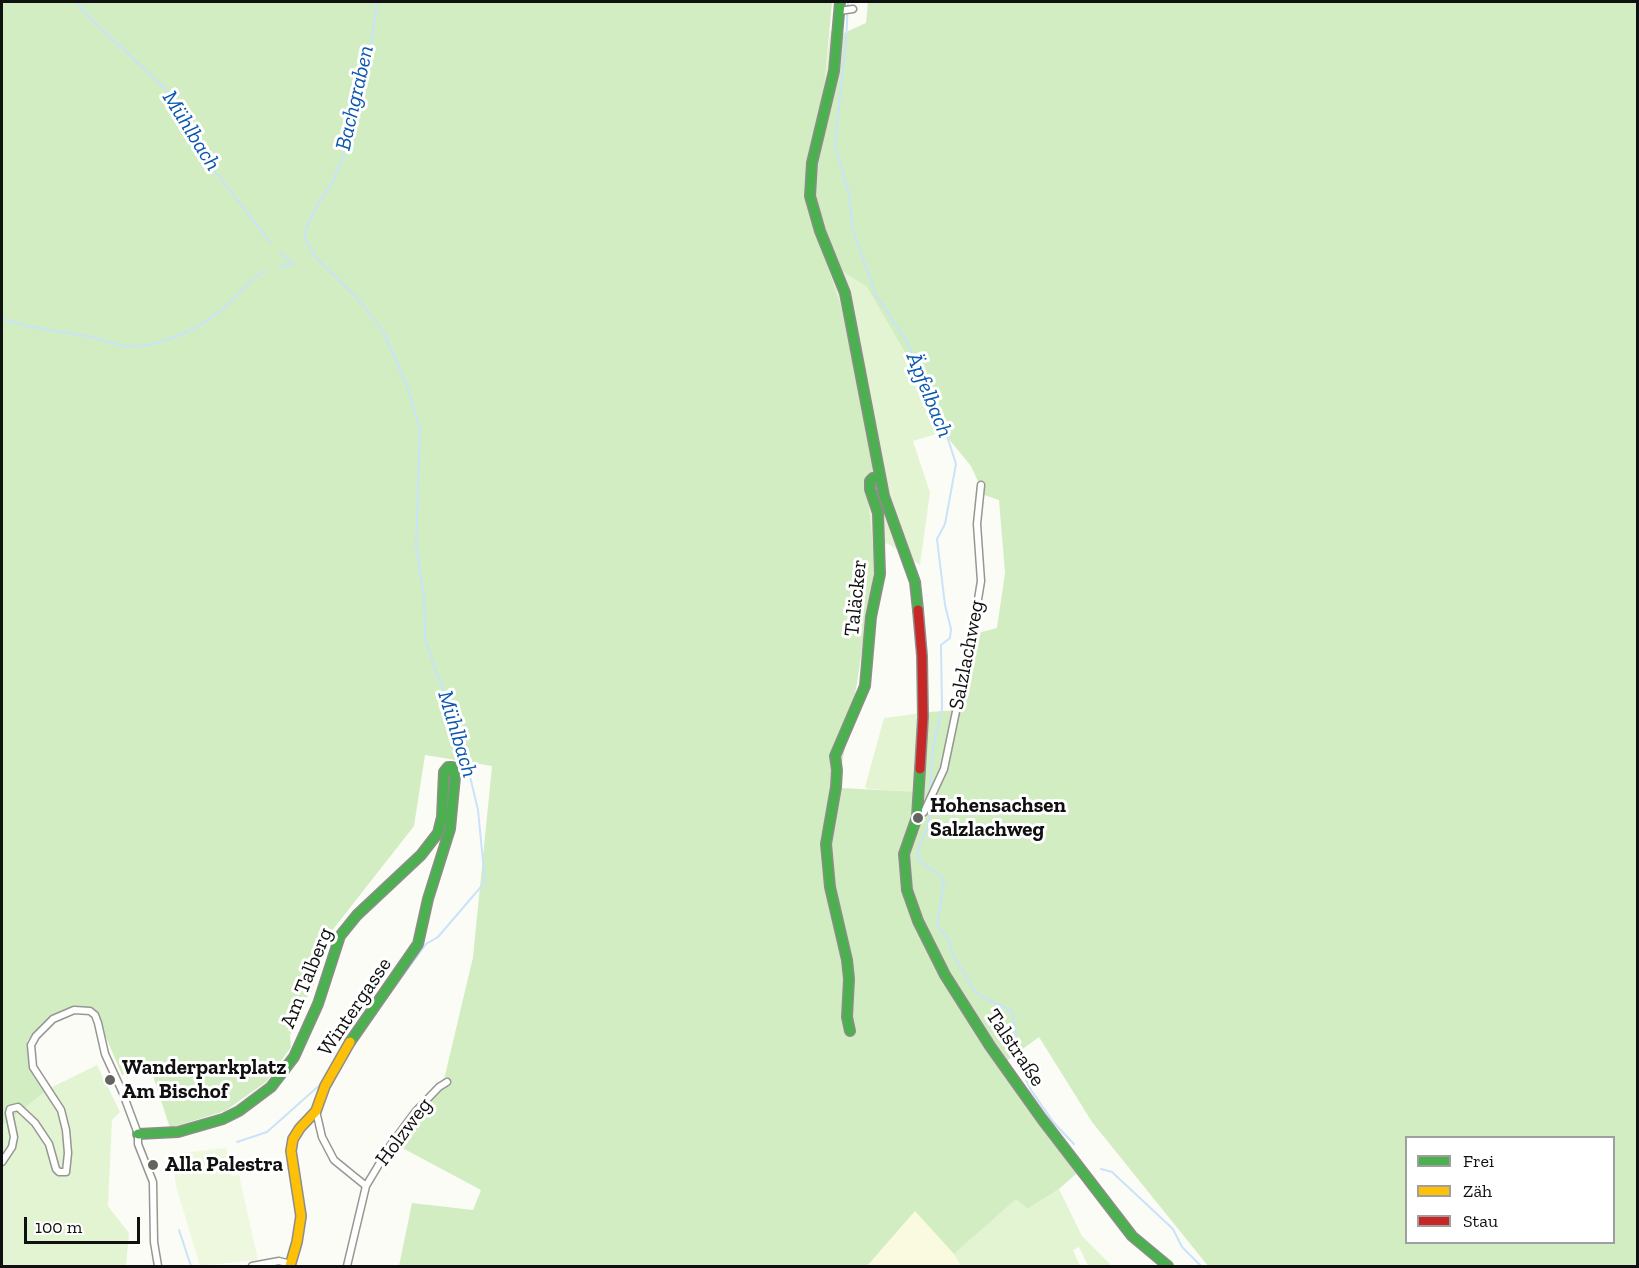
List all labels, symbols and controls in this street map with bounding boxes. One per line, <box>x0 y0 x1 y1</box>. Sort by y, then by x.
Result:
water label: Bachgraben <box>330 43 380 153</box>
water label: Mühlbach <box>156 86 226 176</box>
water label: Äpfelbach <box>900 349 958 441</box>
street label: Taläcker <box>839 558 873 638</box>
street label: Salzlachweg <box>944 598 990 712</box>
water label: Mühlbach <box>431 687 483 781</box>
place label: Hohensachsen Salzlachweg <box>930 793 1066 843</box>
marker: Hohensachsen Salzlachweg <box>911 811 925 825</box>
street label: Am Talberg <box>275 924 339 1032</box>
street label: Wintergasse <box>313 953 397 1061</box>
street label: Talstraße <box>980 1005 1050 1091</box>
place label: Wanderparkplatz Am Bischof <box>122 1055 286 1105</box>
marker: Wanderparkplatz Am Bischof <box>103 1073 117 1087</box>
street label: Holzweg <box>370 1093 438 1171</box>
legend <box>1405 1136 1615 1244</box>
text: Frei <box>1463 1150 1494 1172</box>
place label: Alla Palestra <box>165 1152 283 1178</box>
marker: Alla Palestra <box>146 1158 160 1172</box>
text: Zäh <box>1463 1180 1492 1202</box>
scale bar <box>27 1205 142 1243</box>
text: Stau <box>1463 1210 1498 1232</box>
text: 100 m <box>35 1216 82 1238</box>

